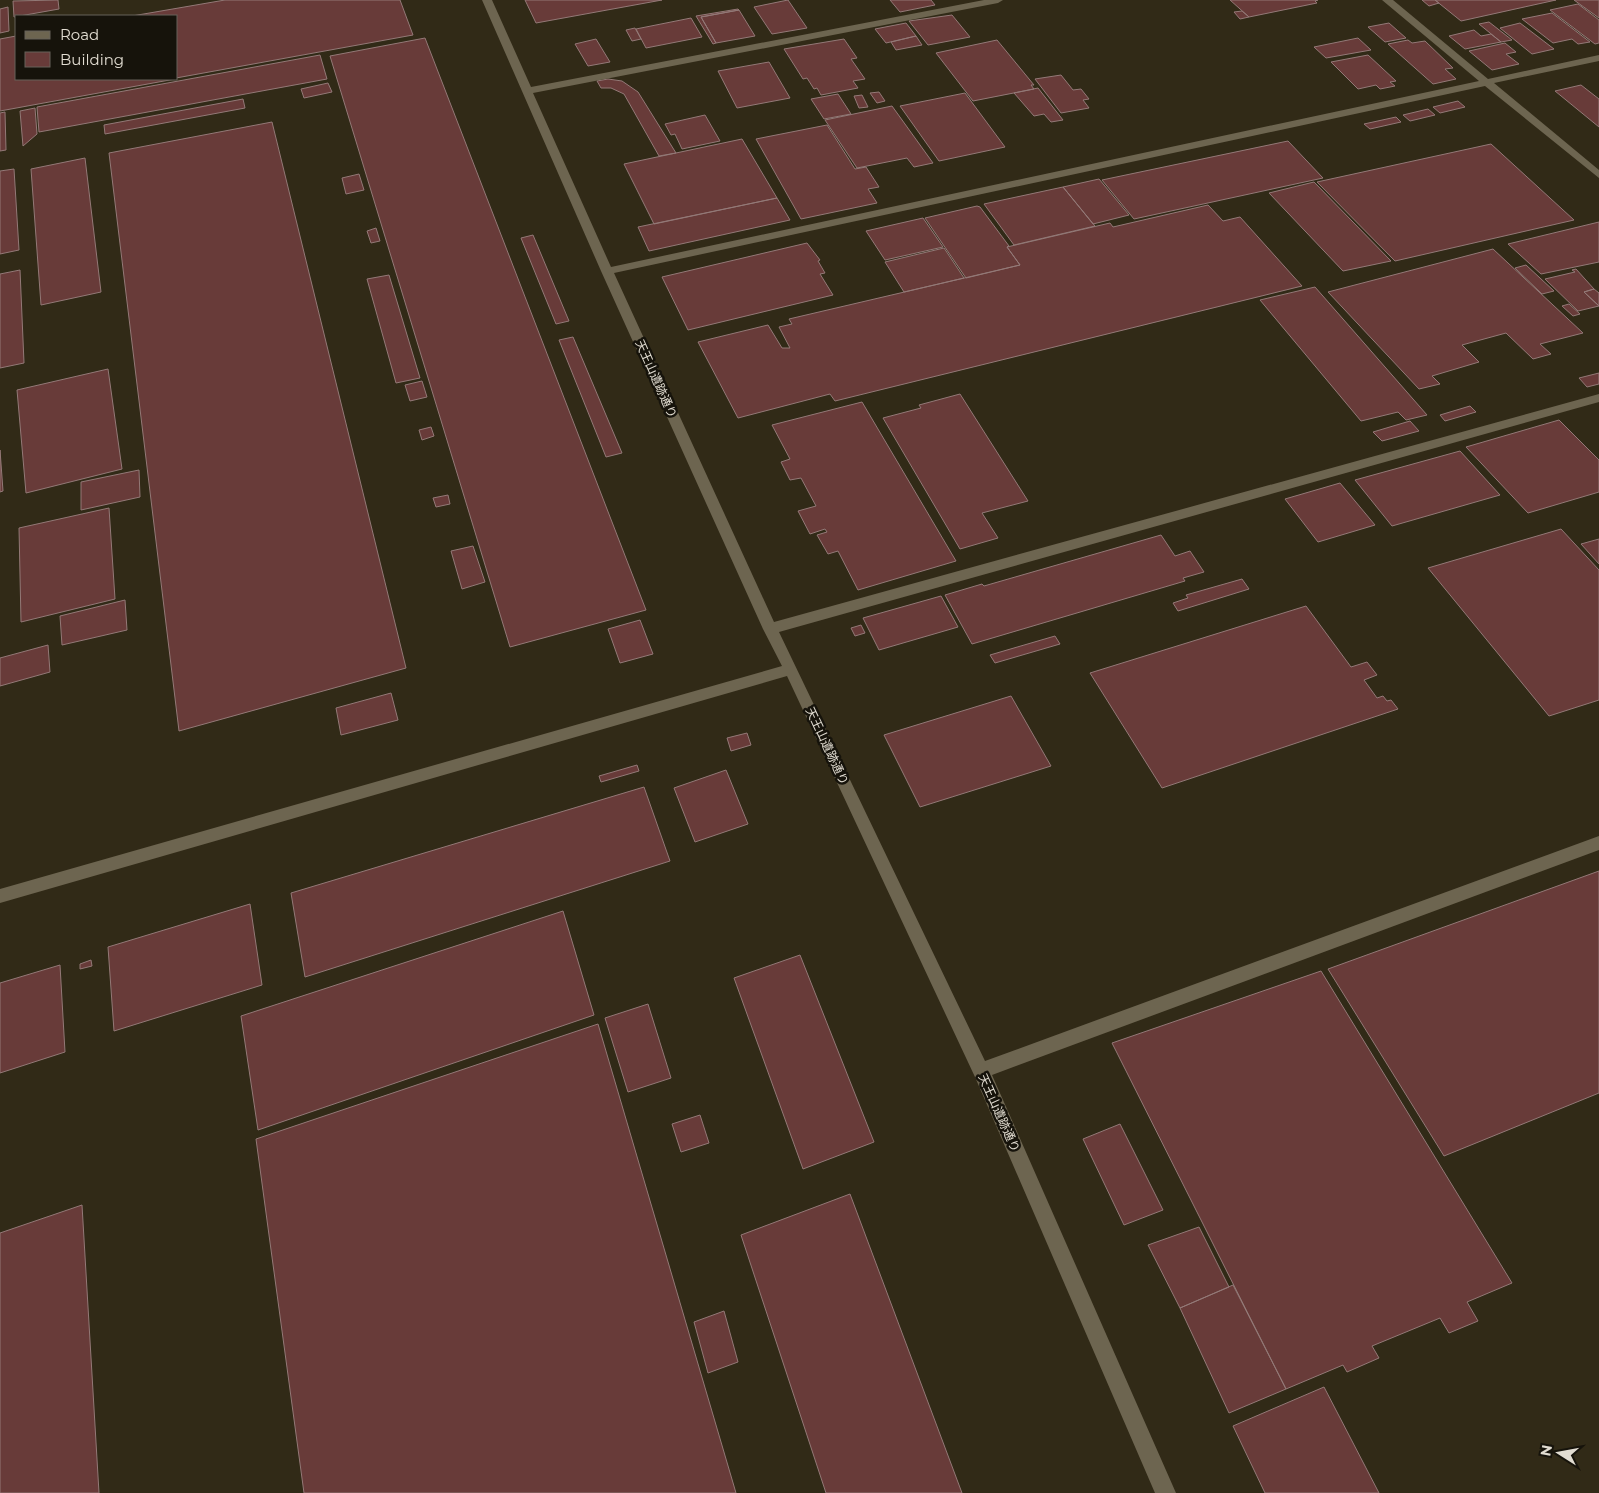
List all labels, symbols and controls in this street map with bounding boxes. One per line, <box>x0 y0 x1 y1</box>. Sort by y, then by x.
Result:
legend <box>15 15 178 80</box>
text: Road <box>60 25 99 44</box>
text: Building <box>60 50 124 69</box>
street label: 天王山遺跡通り <box>633 337 680 420</box>
street label: 天王山遺跡通り <box>803 705 852 787</box>
street label: 天王山遺跡通り <box>976 1071 1023 1154</box>
north arrow <box>1534 1428 1584 1478</box>
text: N <box>1536 1443 1556 1458</box>

